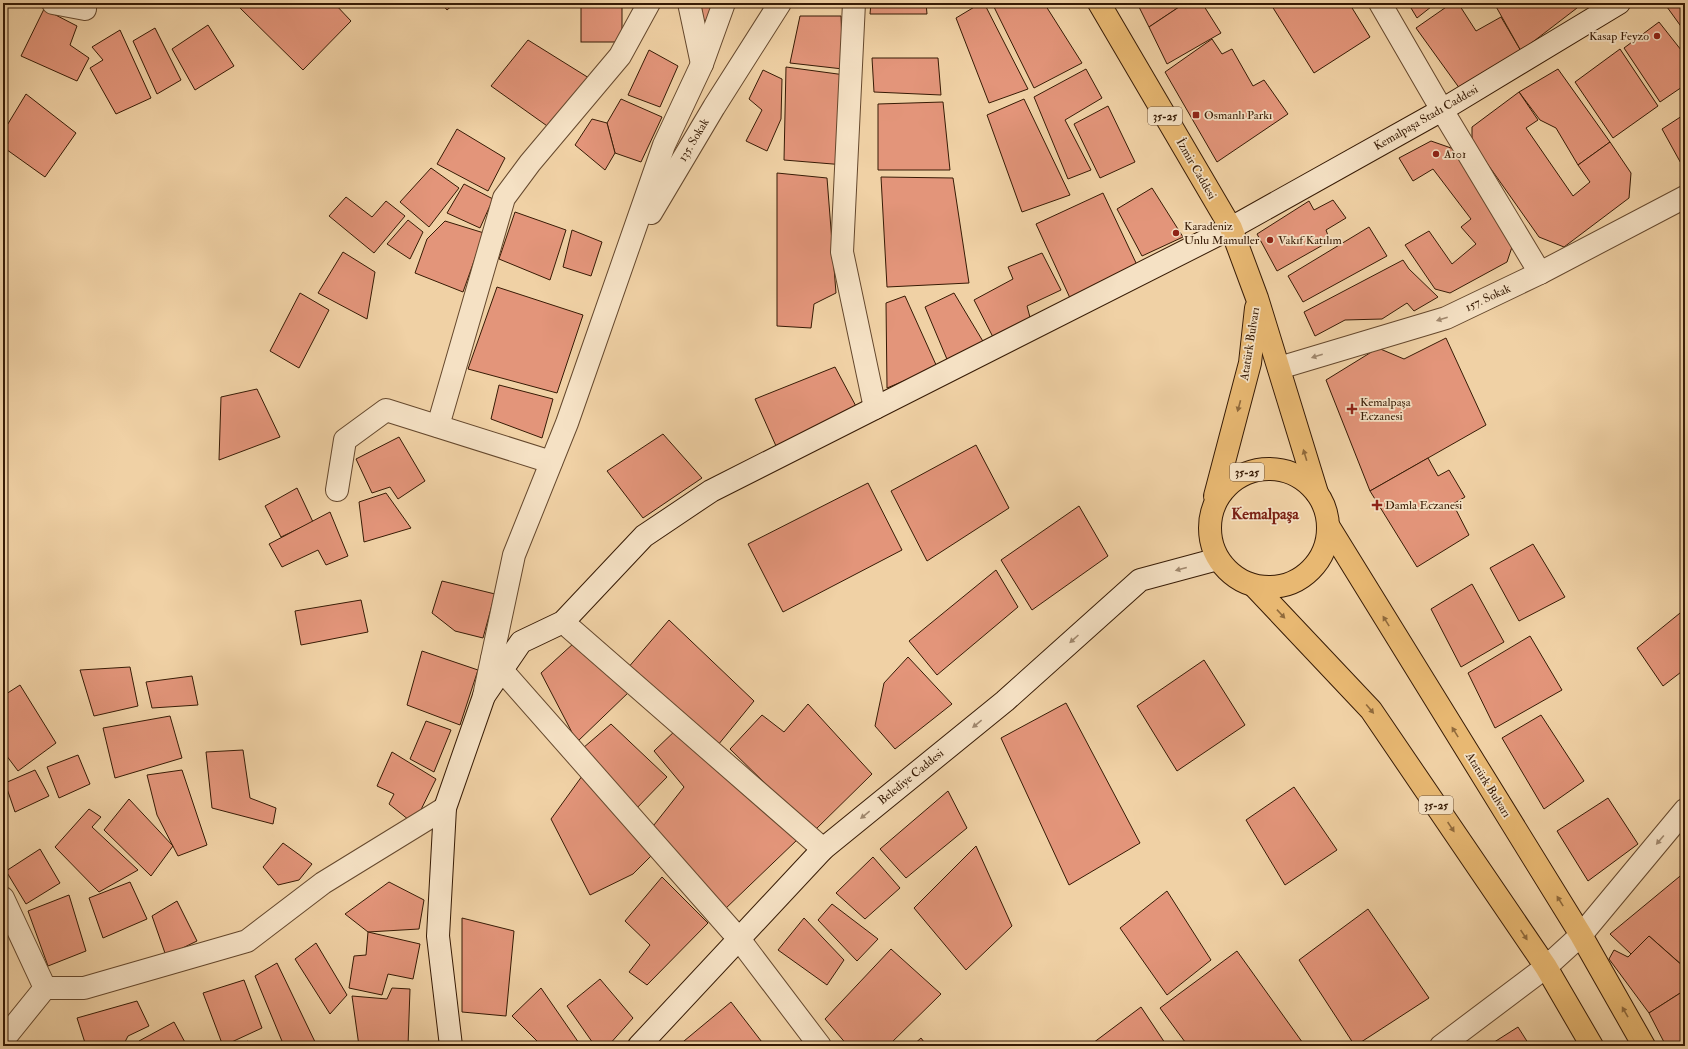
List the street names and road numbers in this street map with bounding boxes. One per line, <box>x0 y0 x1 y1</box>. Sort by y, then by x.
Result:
street label: Kemalpaşa Stadı Caddesi <box>1371 82 1481 154</box>
road number: 35-25 <box>1148 107 1182 125</box>
street label: 135. Sokak <box>675 116 713 164</box>
street label: İzmir Caddesi <box>1173 136 1219 202</box>
street label: 157. Sokak <box>1463 281 1513 315</box>
street label: Atatürk Bulvarı <box>1237 306 1263 383</box>
road number: 35-25 <box>1230 463 1264 481</box>
street label: Belediye Caddesi <box>875 746 947 808</box>
street label: Atatürk Bulvarı <box>1461 749 1514 820</box>
road number: 35-25 <box>1419 796 1453 814</box>

